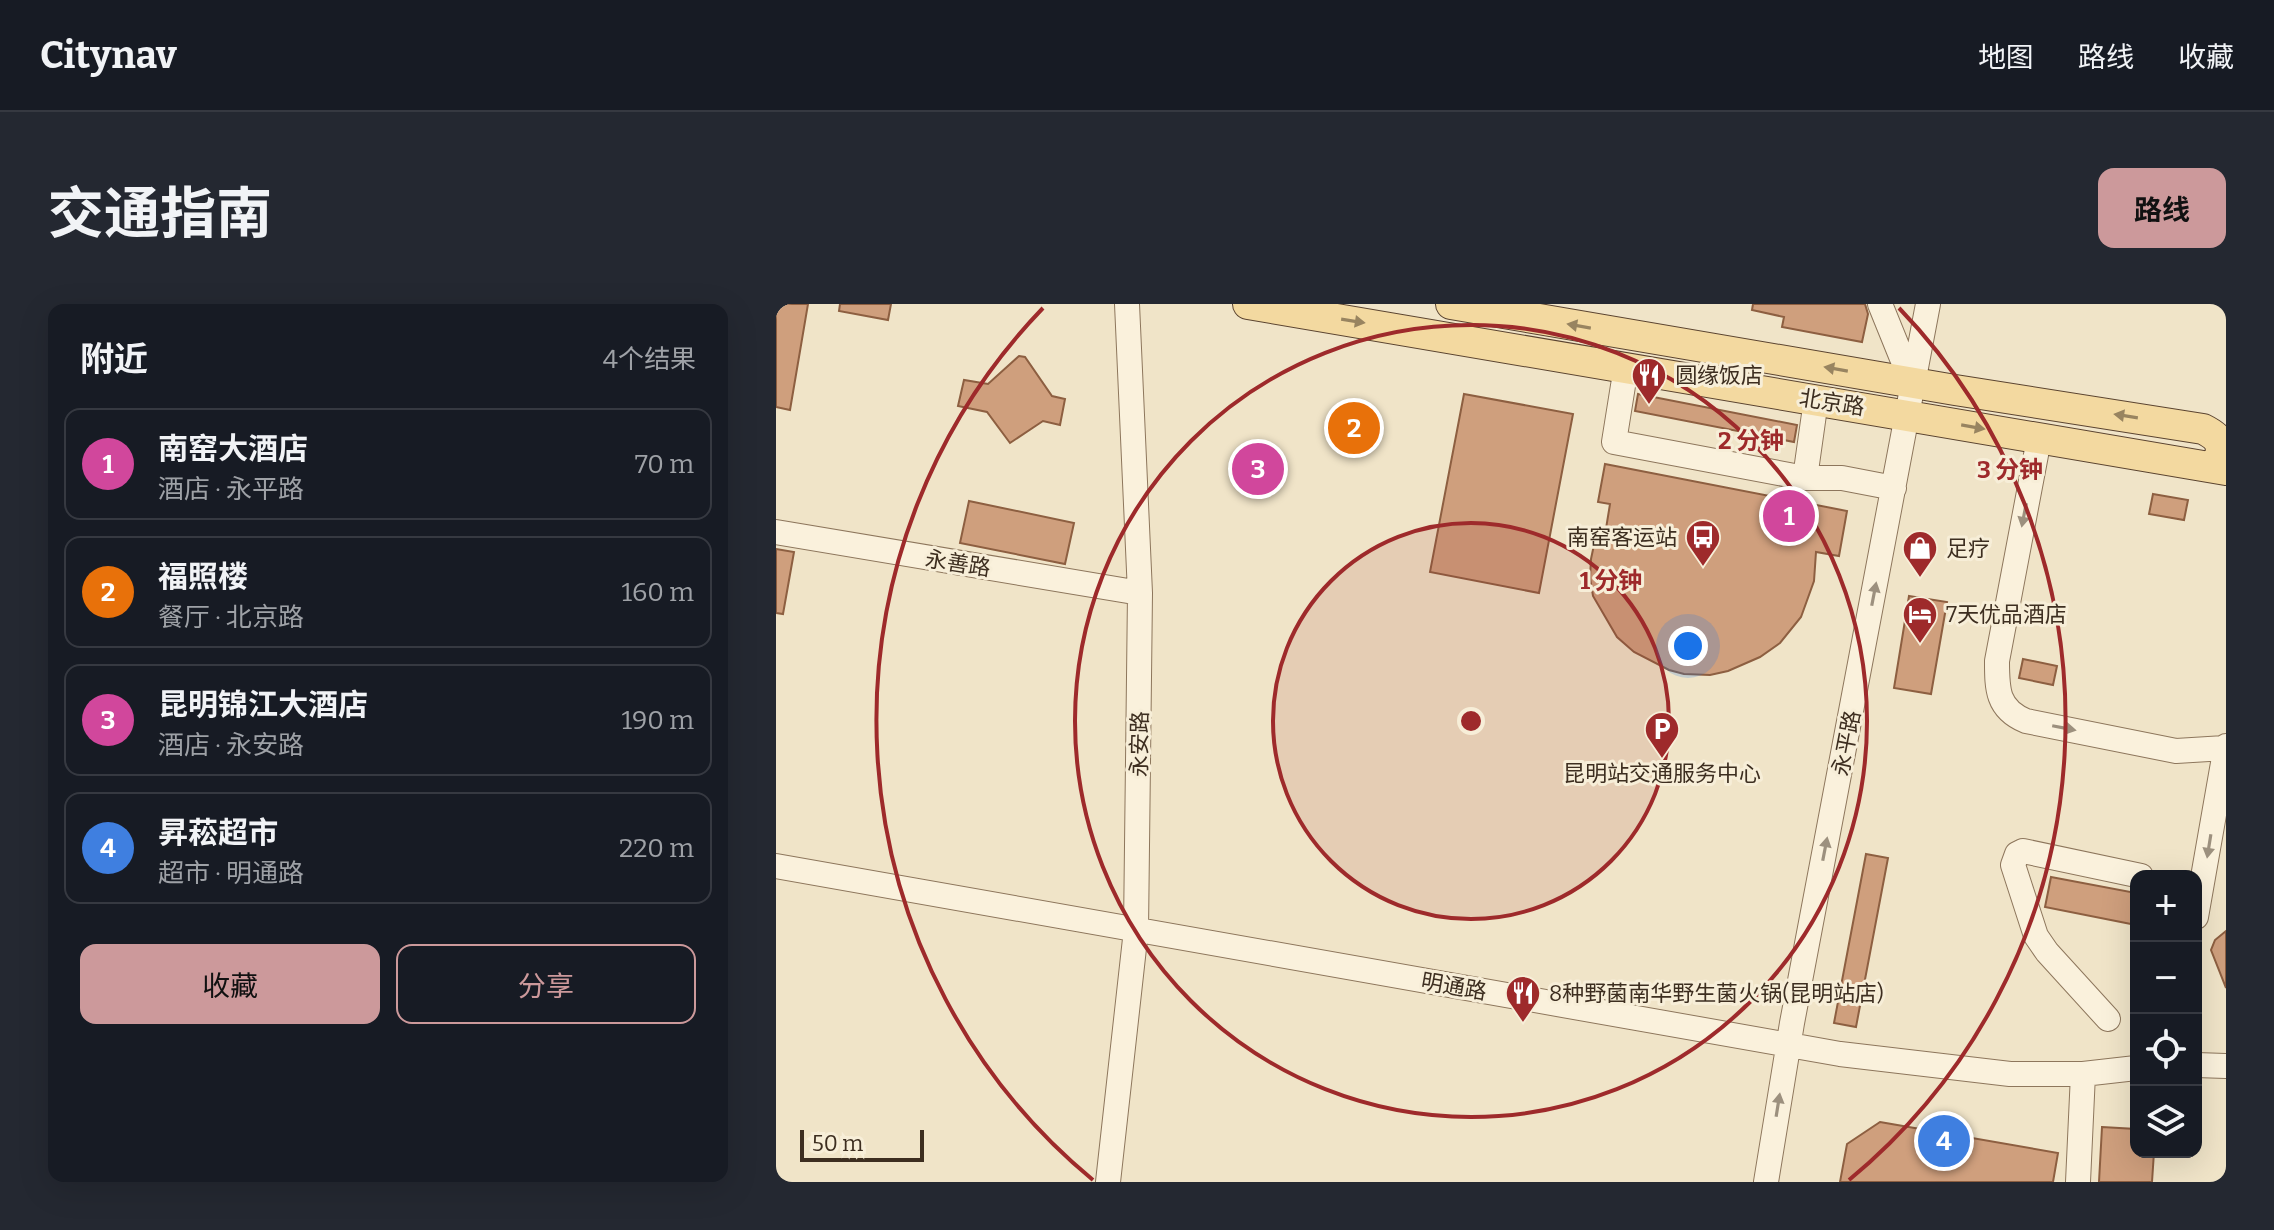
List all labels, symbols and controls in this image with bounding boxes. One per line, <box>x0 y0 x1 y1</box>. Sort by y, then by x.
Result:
text: Citynav <box>40 32 177 78</box>
text: 地图 <box>1978 41 2034 74</box>
text: 路线 <box>2078 41 2134 74</box>
text: 收藏 <box>2178 41 2234 74</box>
button: 路线 <box>2098 168 2226 248</box>
text: 交通指南 <box>48 181 272 248</box>
one-way arrow <box>1341 315 1366 328</box>
one-way arrow <box>1566 319 1591 331</box>
text: 附近 <box>80 339 148 380</box>
text: 4个结果 <box>603 344 696 375</box>
restaurant icon: 圆缘饭店 <box>1630 356 1668 406</box>
place label: 圆缘饭店 <box>1675 362 1763 389</box>
one-way arrow <box>1823 363 1848 375</box>
street label: 北京路 <box>1797 384 1867 421</box>
pin: 2 <box>1328 398 1380 458</box>
one-way arrow <box>2114 409 2139 422</box>
one-way arrow <box>1961 421 1986 433</box>
text: 2 分钟 <box>1718 427 1784 455</box>
text: 南窑大酒店 <box>158 431 308 467</box>
pin: 3 <box>1232 439 1284 499</box>
text: 1 <box>102 449 114 480</box>
text: 70 m <box>635 449 694 480</box>
text: 3 分钟 <box>1977 456 2043 484</box>
text: 酒店 · 永平路 <box>158 474 304 505</box>
pin: 1 <box>1763 486 1815 546</box>
one-way arrow <box>2018 503 2030 528</box>
bus stop icon: 南窑客运站 <box>1684 518 1722 568</box>
place label: 南窑客运站 <box>1567 524 1677 551</box>
shop icon: 足疗 <box>1901 529 1939 579</box>
place label: 足疗 <box>1946 535 1990 562</box>
street label: 永善路 <box>923 545 993 582</box>
text: 福照楼 <box>158 559 248 595</box>
text: 1 分钟 <box>1580 567 1642 595</box>
text: 2 <box>101 577 115 608</box>
text: 160 m <box>622 577 694 608</box>
one-way arrow <box>1868 581 1880 606</box>
hotel icon: 7天优品酒店 <box>1901 595 1939 645</box>
place label: 7天优品酒店 <box>1946 601 2067 628</box>
text: 餐厅 · 北京路 <box>158 602 304 633</box>
your location <box>1668 626 1708 666</box>
text: 昆明锦江大酒店 <box>158 687 368 723</box>
text: 3 <box>101 705 115 736</box>
text: 190 m <box>622 705 694 736</box>
centre of rings <box>1457 707 1485 735</box>
street label: 永平路 <box>1827 708 1866 778</box>
parking icon: 昆明站交通服务中心 <box>1643 710 1681 760</box>
street label: 永安路 <box>1125 711 1154 777</box>
one-way arrow <box>2051 723 2076 735</box>
text: 酒店 · 永安路 <box>158 730 304 761</box>
place label: 昆明站交通服务中心 <box>1563 760 1761 787</box>
text: 昇菘超市 <box>158 815 278 851</box>
text: 4 <box>100 833 116 864</box>
text: 220 m <box>619 833 694 864</box>
one-way arrow <box>2202 834 2215 859</box>
one-way arrow <box>1820 837 1832 862</box>
text: 超市 · 明通路 <box>158 858 304 889</box>
map controls <box>2130 870 2202 1158</box>
button: + <box>2130 870 2202 942</box>
button: − <box>2130 942 2202 1014</box>
button: 收藏 <box>80 944 380 1024</box>
button: 分享 <box>396 944 696 1024</box>
street label: 明通路 <box>1419 967 1489 1006</box>
restaurant icon: 8种野菌南华野生菌火锅(昆明站店) <box>1504 974 1542 1024</box>
place label: 8种野菌南华野生菌火锅(昆明站店) <box>1549 980 1884 1007</box>
button: locate <box>2130 1014 2202 1086</box>
button: layers <box>2130 1086 2202 1158</box>
one-way arrow <box>1773 1092 1785 1117</box>
pin: 4 <box>1918 1111 1970 1171</box>
scale bar <box>800 1126 924 1162</box>
text: 50 m <box>812 1130 863 1157</box>

